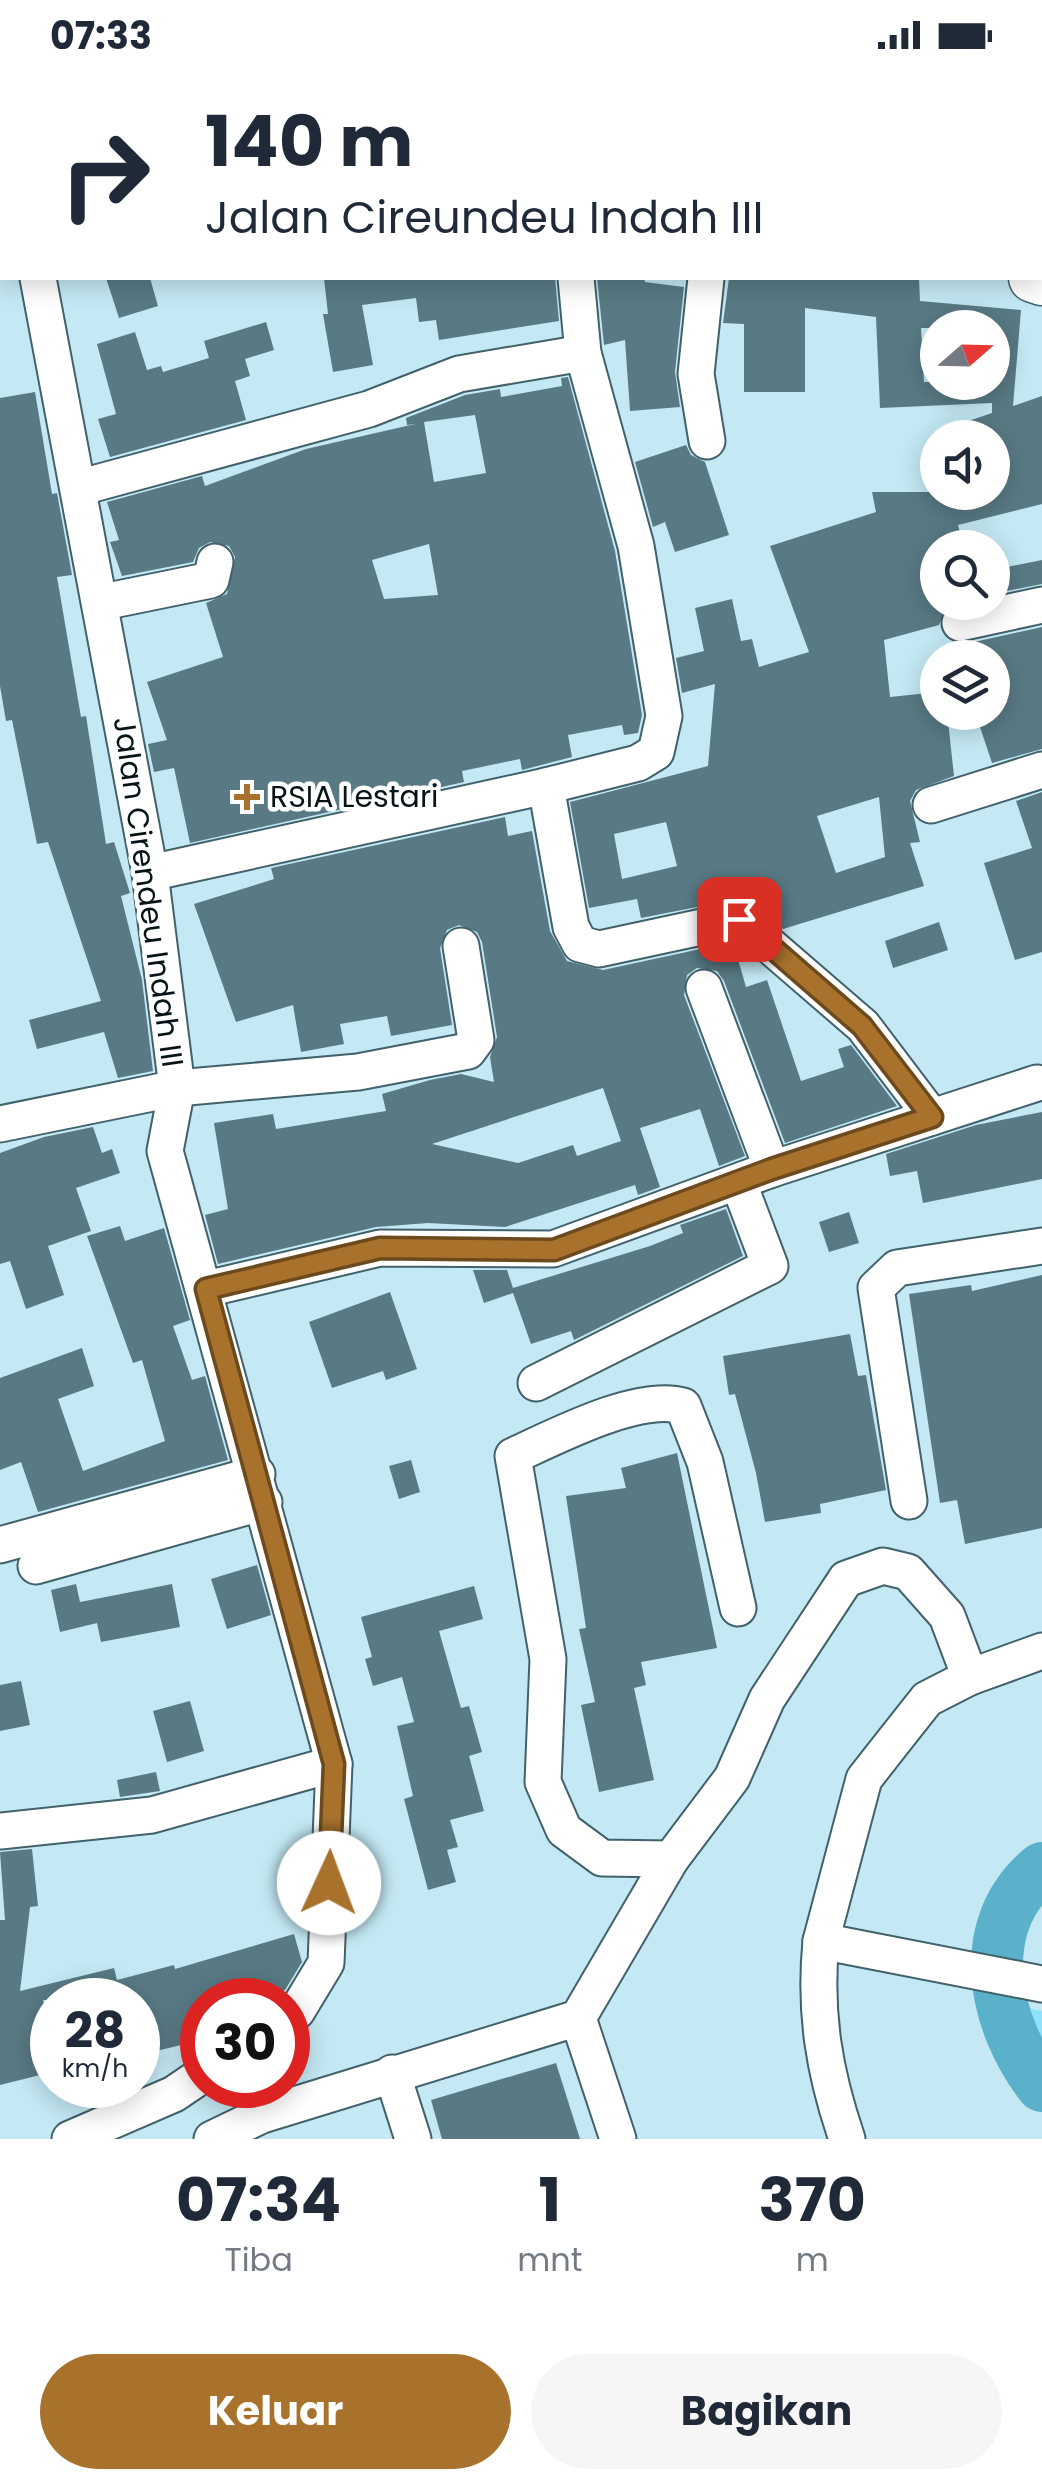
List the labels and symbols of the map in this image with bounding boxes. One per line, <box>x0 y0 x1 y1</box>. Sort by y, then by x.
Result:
north arrow <box>920 310 1010 400</box>
street label: Jalan Cirendeu Indah III <box>103 714 194 1070</box>
place label: RSIA Lestari <box>270 775 438 818</box>
marker: RSIA Lestari <box>234 784 260 810</box>
pin <box>697 877 782 962</box>
position arrow <box>277 1831 381 1935</box>
speed limit sign: 30 <box>180 1978 310 2108</box>

